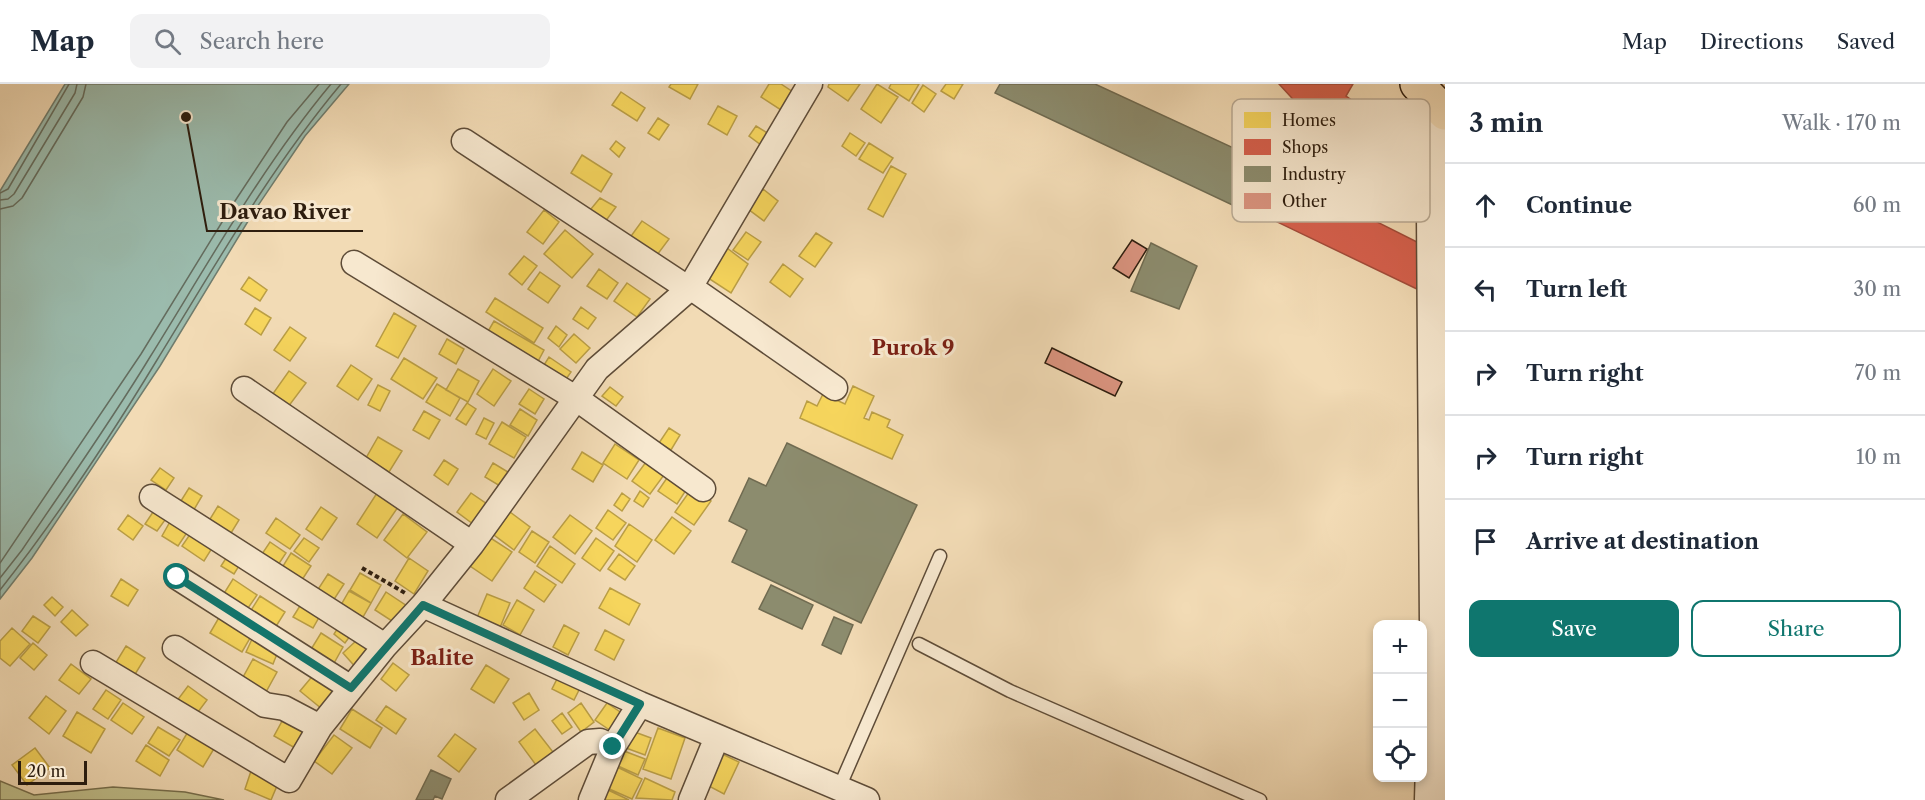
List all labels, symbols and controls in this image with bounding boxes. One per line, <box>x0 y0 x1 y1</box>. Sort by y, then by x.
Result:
search box <box>130 14 550 68</box>
text: Map <box>30 24 94 58</box>
icon: search <box>151 25 184 58</box>
text: Search here <box>199 28 324 55</box>
text: Map <box>1622 29 1667 54</box>
text: Directions <box>1700 29 1804 54</box>
text: Saved <box>1837 29 1895 54</box>
legend <box>1232 99 1430 222</box>
text: 3 min <box>1469 107 1543 139</box>
text: Homes <box>1282 110 1336 130</box>
text: Walk · 170 m <box>1782 111 1901 135</box>
text: Shops <box>1282 137 1328 157</box>
text: Industry <box>1282 164 1347 184</box>
icon: ahead <box>1469 189 1502 222</box>
text: Other <box>1282 191 1327 211</box>
callout: Davao River <box>207 192 363 231</box>
text: Continue <box>1526 192 1632 219</box>
text: 60 m <box>1853 193 1901 217</box>
text: Davao River <box>219 199 352 224</box>
icon: left <box>1469 273 1502 306</box>
text: Turn left <box>1526 276 1627 303</box>
text: 30 m <box>1853 277 1901 301</box>
district label: Purok 9 <box>872 335 954 360</box>
icon: right <box>1469 357 1502 390</box>
text: Turn right <box>1526 360 1644 387</box>
text: 70 m <box>1855 361 1901 385</box>
icon: right <box>1469 441 1502 474</box>
text: Turn right <box>1526 444 1644 471</box>
text: 10 m <box>1856 445 1901 469</box>
icon: arrive <box>1469 525 1502 558</box>
text: Arrive at destination <box>1526 528 1759 555</box>
route start <box>163 563 189 589</box>
button: Save <box>1469 600 1679 657</box>
button: Share <box>1691 600 1901 657</box>
map controls <box>1373 620 1427 782</box>
button: + <box>1373 620 1427 674</box>
district label: Balite <box>410 645 474 670</box>
button: − <box>1373 674 1427 728</box>
button: locate <box>1373 728 1427 782</box>
route end <box>599 733 625 759</box>
scale bar <box>18 758 87 786</box>
text: 20 m <box>27 761 66 781</box>

